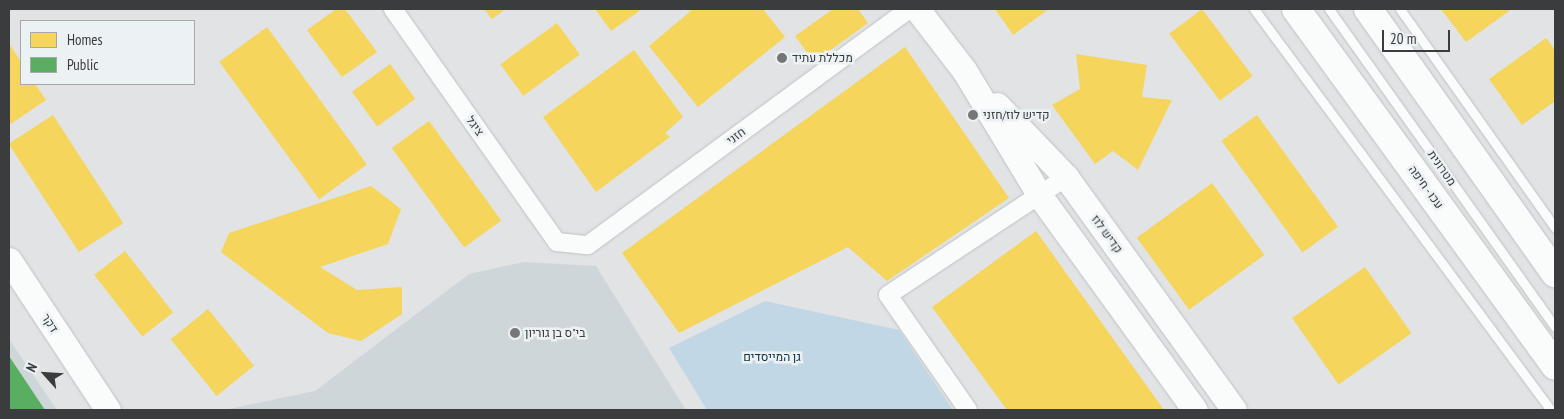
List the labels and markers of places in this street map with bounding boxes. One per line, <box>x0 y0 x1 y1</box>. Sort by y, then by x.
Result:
place label: מכללת עתיד <box>792 51 853 65</box>
marker: מכללת עתיד <box>776 52 788 64</box>
place label: קדיש לוז/חזני <box>983 108 1049 122</box>
marker: קדיש לוז/חזני <box>967 109 979 121</box>
place label: בי"ס בן גוריון <box>525 326 586 340</box>
marker: בי"ס בן גוריון <box>509 327 521 339</box>

